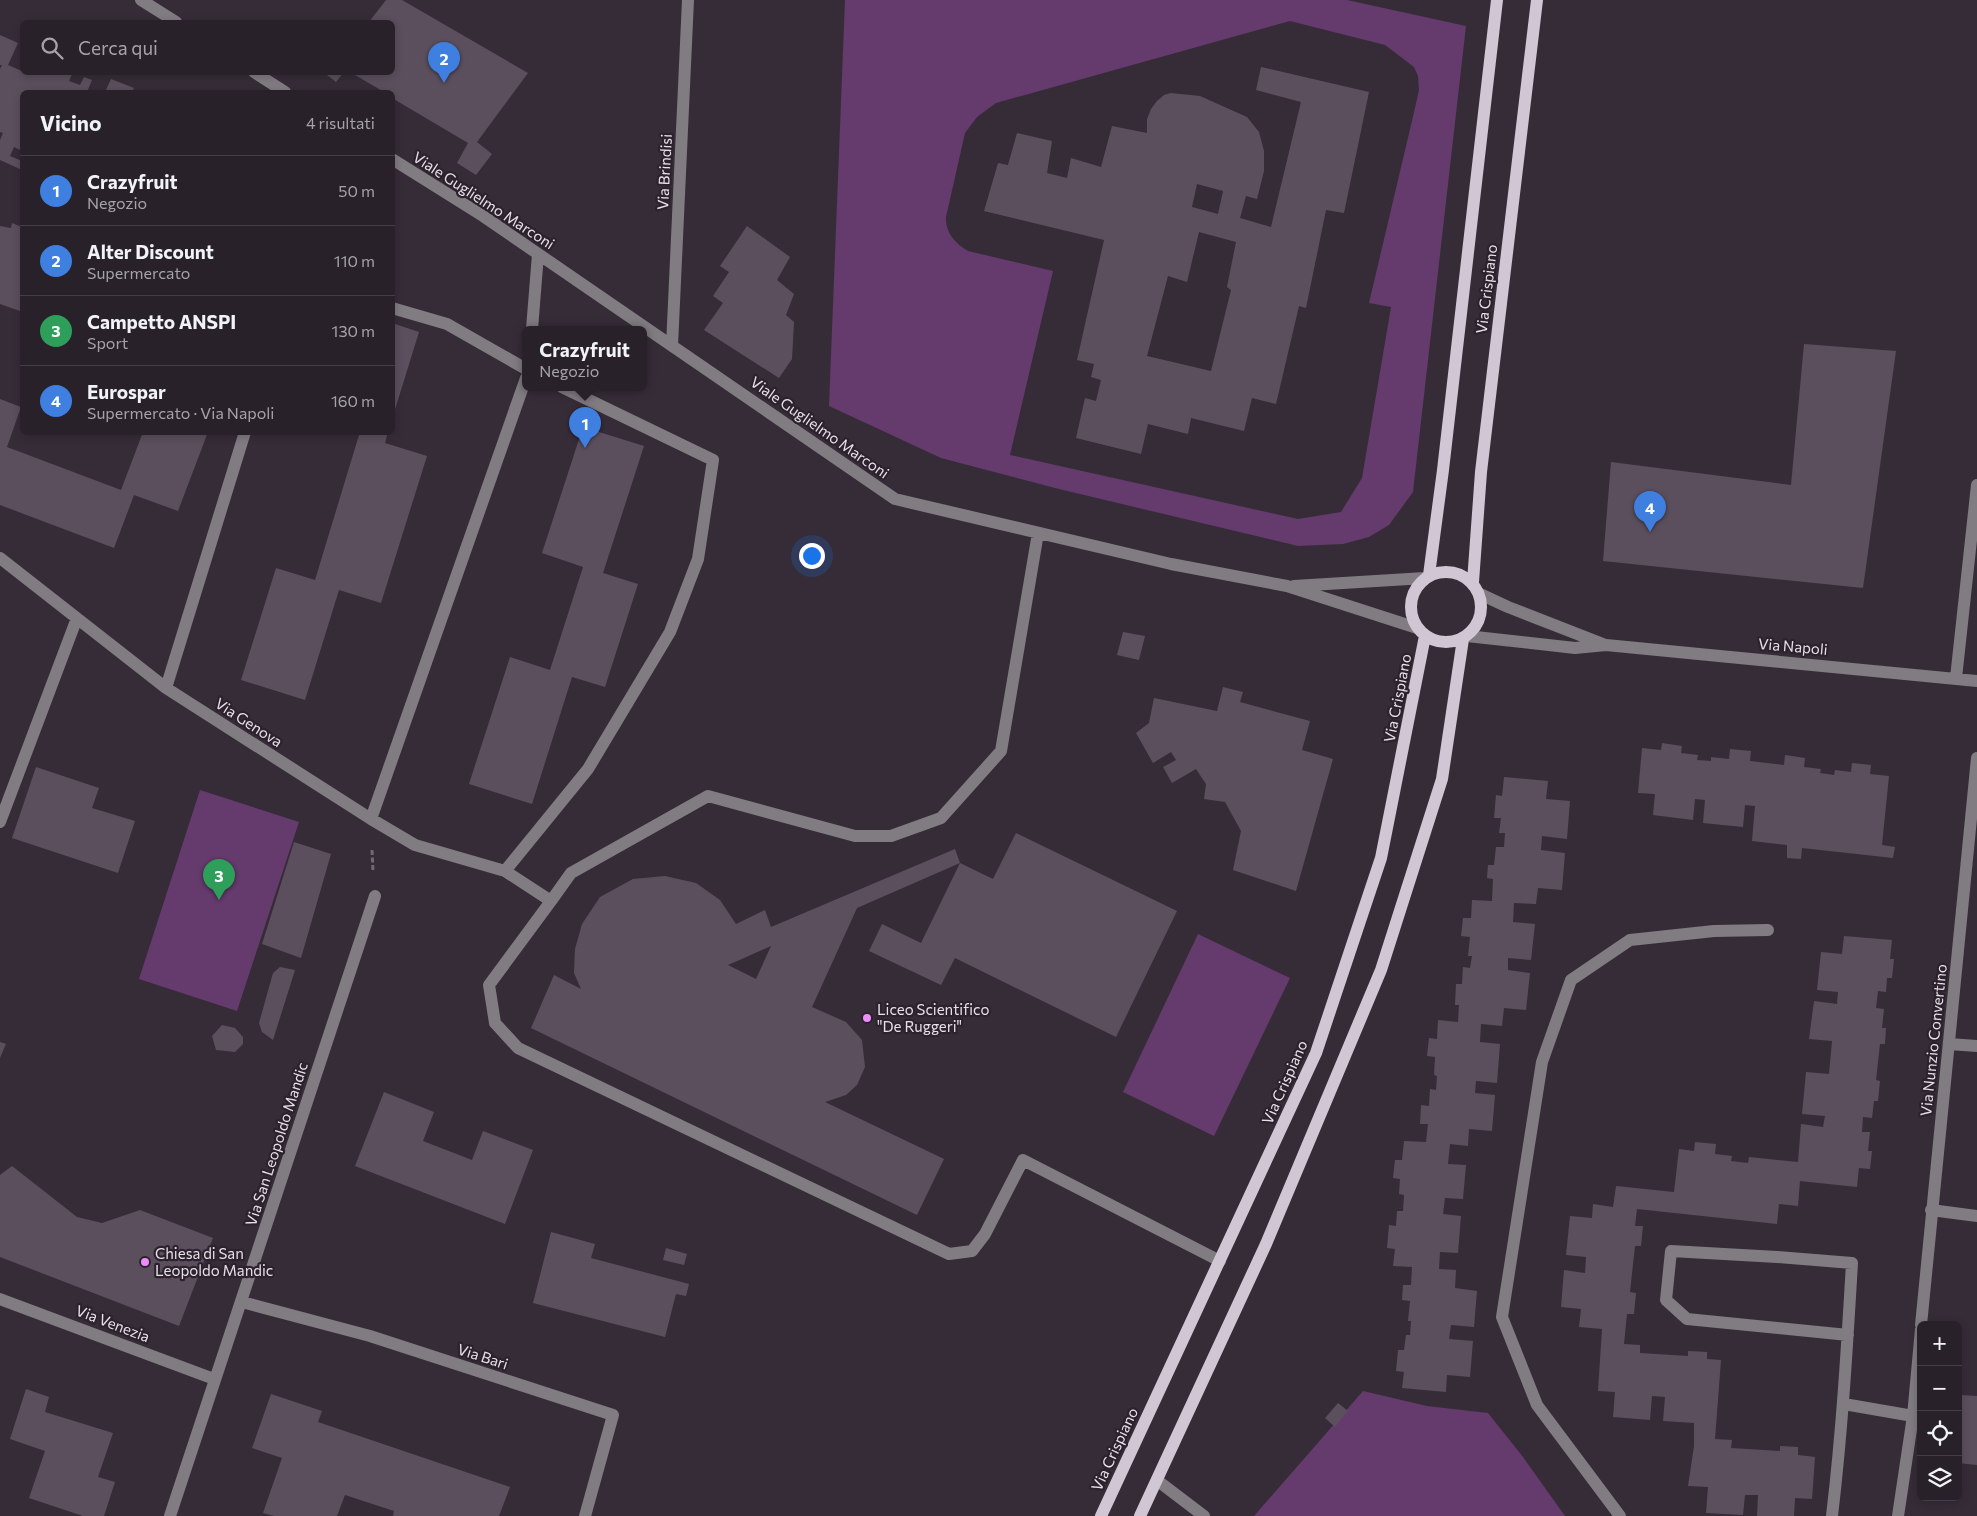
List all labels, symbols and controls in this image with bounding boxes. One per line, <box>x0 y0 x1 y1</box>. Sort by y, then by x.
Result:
search box <box>20 20 395 75</box>
icon: search <box>38 34 66 62</box>
text: Cerca qui <box>78 36 158 59</box>
pin: 2 <box>428 42 460 83</box>
text: Vicino <box>40 110 101 135</box>
text: 4 risultati <box>306 113 375 132</box>
street label: Via Brindisi <box>653 133 675 211</box>
street label: Viale Guglielmo Marconi <box>410 148 558 252</box>
text: Crazyfruit <box>87 170 178 193</box>
text: 1 <box>52 181 60 200</box>
text: 50 m <box>338 181 375 200</box>
text: Negozio <box>87 193 147 212</box>
text: Alter Discount <box>87 240 214 263</box>
street label: Via Crispiano <box>1472 243 1500 335</box>
text: 2 <box>51 251 61 270</box>
text: 110 m <box>334 251 375 270</box>
text: Supermercato <box>87 263 190 282</box>
text: Campetto ANSPI <box>87 310 236 333</box>
text: 3 <box>51 321 61 340</box>
text: 130 m <box>332 321 375 340</box>
popup <box>522 326 647 391</box>
text: Sport <box>87 333 128 352</box>
text: Crazyfruit <box>539 338 630 361</box>
text: Negozio <box>539 361 599 380</box>
street label: Viale Guglielmo Marconi <box>747 372 893 482</box>
text: Eurospar <box>87 380 166 403</box>
text: 4 <box>51 391 61 410</box>
text: 160 m <box>331 391 375 410</box>
text: Supermercato · Via Napoli <box>87 403 274 422</box>
pin: 1 <box>569 407 601 448</box>
pin: 4 <box>1634 491 1666 532</box>
your location <box>799 543 825 569</box>
street label: Via Napoli <box>1758 634 1828 658</box>
street label: Via Crispiano <box>1380 652 1414 744</box>
street label: Via Genova <box>212 694 286 750</box>
pin: 3 <box>203 859 235 900</box>
street label: Via Nunzio Convertino <box>1916 963 1950 1117</box>
place label: Liceo Scientifico "De Ruggeri" <box>877 1000 989 1035</box>
marker: Liceo Scientifico "De Ruggeri" <box>861 1012 873 1024</box>
street label: Via Crispiano <box>1257 1037 1311 1127</box>
street label: Via San Leopoldo Mandic <box>241 1060 311 1228</box>
place label: Chiesa di San Leopoldo Mandic <box>155 1244 273 1279</box>
marker: Chiesa di San Leopoldo Mandic <box>139 1256 151 1268</box>
street label: Via Venezia <box>74 1301 152 1345</box>
map controls <box>1917 1321 1962 1501</box>
button: + <box>1917 1321 1962 1366</box>
street label: Via Bari <box>455 1339 511 1373</box>
button: − <box>1917 1366 1962 1411</box>
street label: Via Crispiano <box>1087 1404 1141 1494</box>
button: locate <box>1917 1411 1962 1456</box>
button: layers <box>1917 1456 1962 1501</box>

